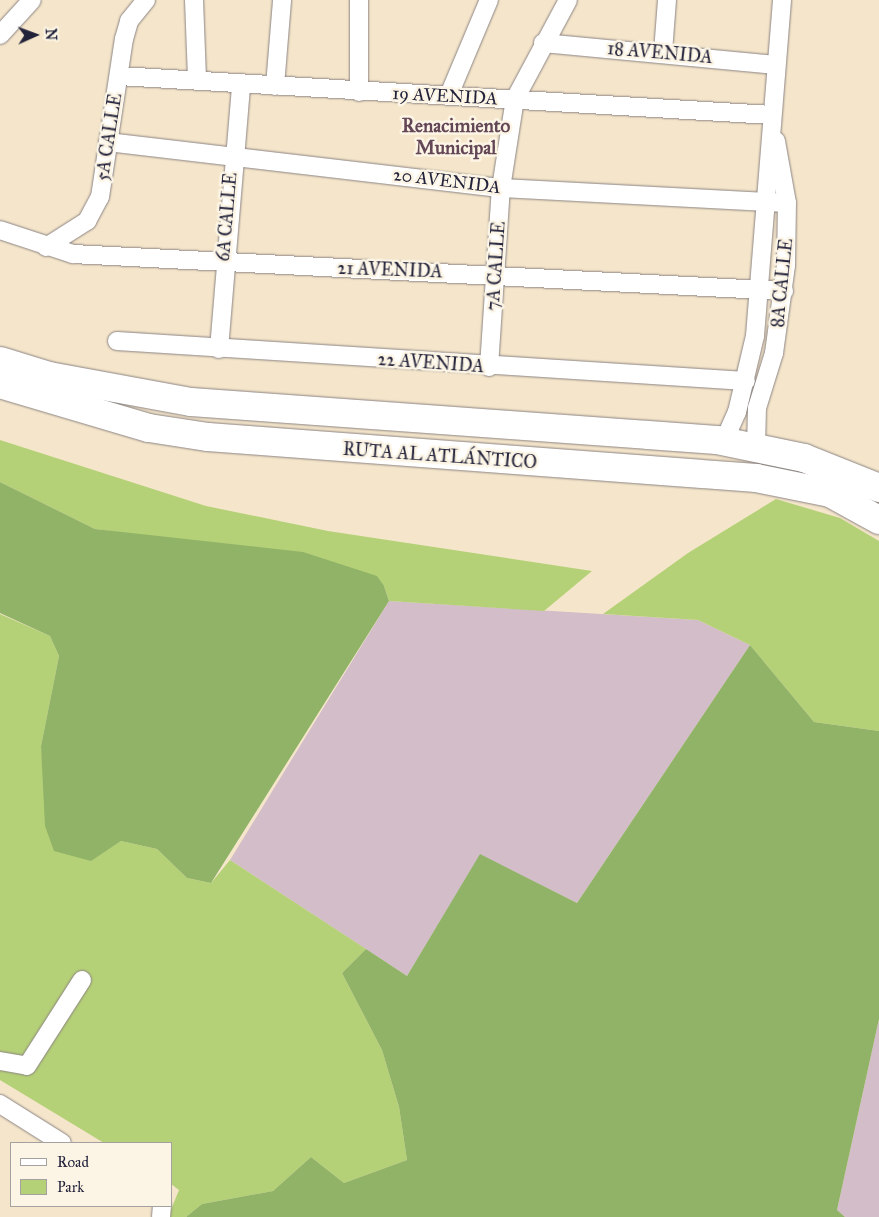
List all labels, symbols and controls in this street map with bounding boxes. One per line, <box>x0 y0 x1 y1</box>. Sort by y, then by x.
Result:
north arrow <box>10 10 60 60</box>
text: N <box>42 28 59 41</box>
street label: 18 AVENIDA <box>606 38 714 68</box>
street label: 19 AVENIDA <box>392 82 498 110</box>
street label: 5A CALLE <box>91 92 127 182</box>
district label: Renacimiento Municipal <box>402 115 510 159</box>
street label: 20 AVENIDA <box>392 164 502 198</box>
street label: 6A CALLE <box>212 172 242 262</box>
street label: 7A CALLE <box>482 221 510 311</box>
street label: 8A CALLE <box>767 237 797 329</box>
street label: 21 AVENIDA <box>337 257 443 283</box>
street label: 22 AVENIDA <box>377 349 485 377</box>
street label: RUTA AL ATLÁNTICO <box>342 438 538 474</box>
legend <box>10 1142 172 1207</box>
text: Road <box>57 1153 89 1171</box>
text: Park <box>57 1178 84 1196</box>

